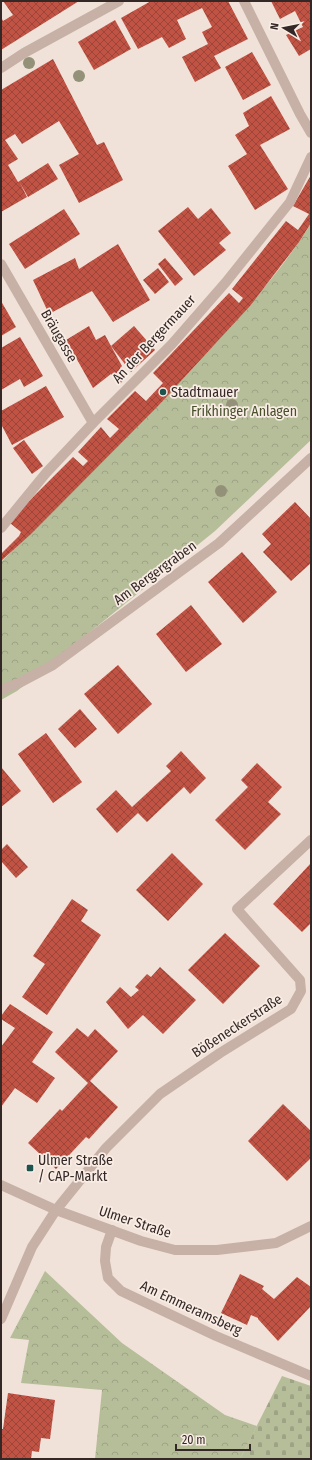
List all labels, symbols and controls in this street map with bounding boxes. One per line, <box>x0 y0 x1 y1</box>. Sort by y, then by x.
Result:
north arrow <box>264 8 304 48</box>
text: N <box>268 22 282 31</box>
street label: An der Bergermauer <box>109 291 199 387</box>
street label: Bräugasse <box>37 307 81 365</box>
place label: Stadtmauer <box>171 384 238 401</box>
marker: Stadtmauer <box>158 387 168 397</box>
park label: Frikhinger Anlagen <box>191 403 297 420</box>
street label: Am Bergergraben <box>110 537 200 609</box>
street label: Bößeneckerstraße <box>189 991 285 1061</box>
place label: Ulmer Straße / CAP-Markt <box>38 1152 113 1185</box>
marker: Ulmer Straße / CAP-Markt <box>25 1163 35 1173</box>
street label: Ulmer Straße <box>97 1202 173 1242</box>
street label: Am Emmeramsberg <box>138 1277 245 1339</box>
scale bar <box>176 1426 250 1452</box>
text: 20 m <box>182 1433 206 1447</box>

